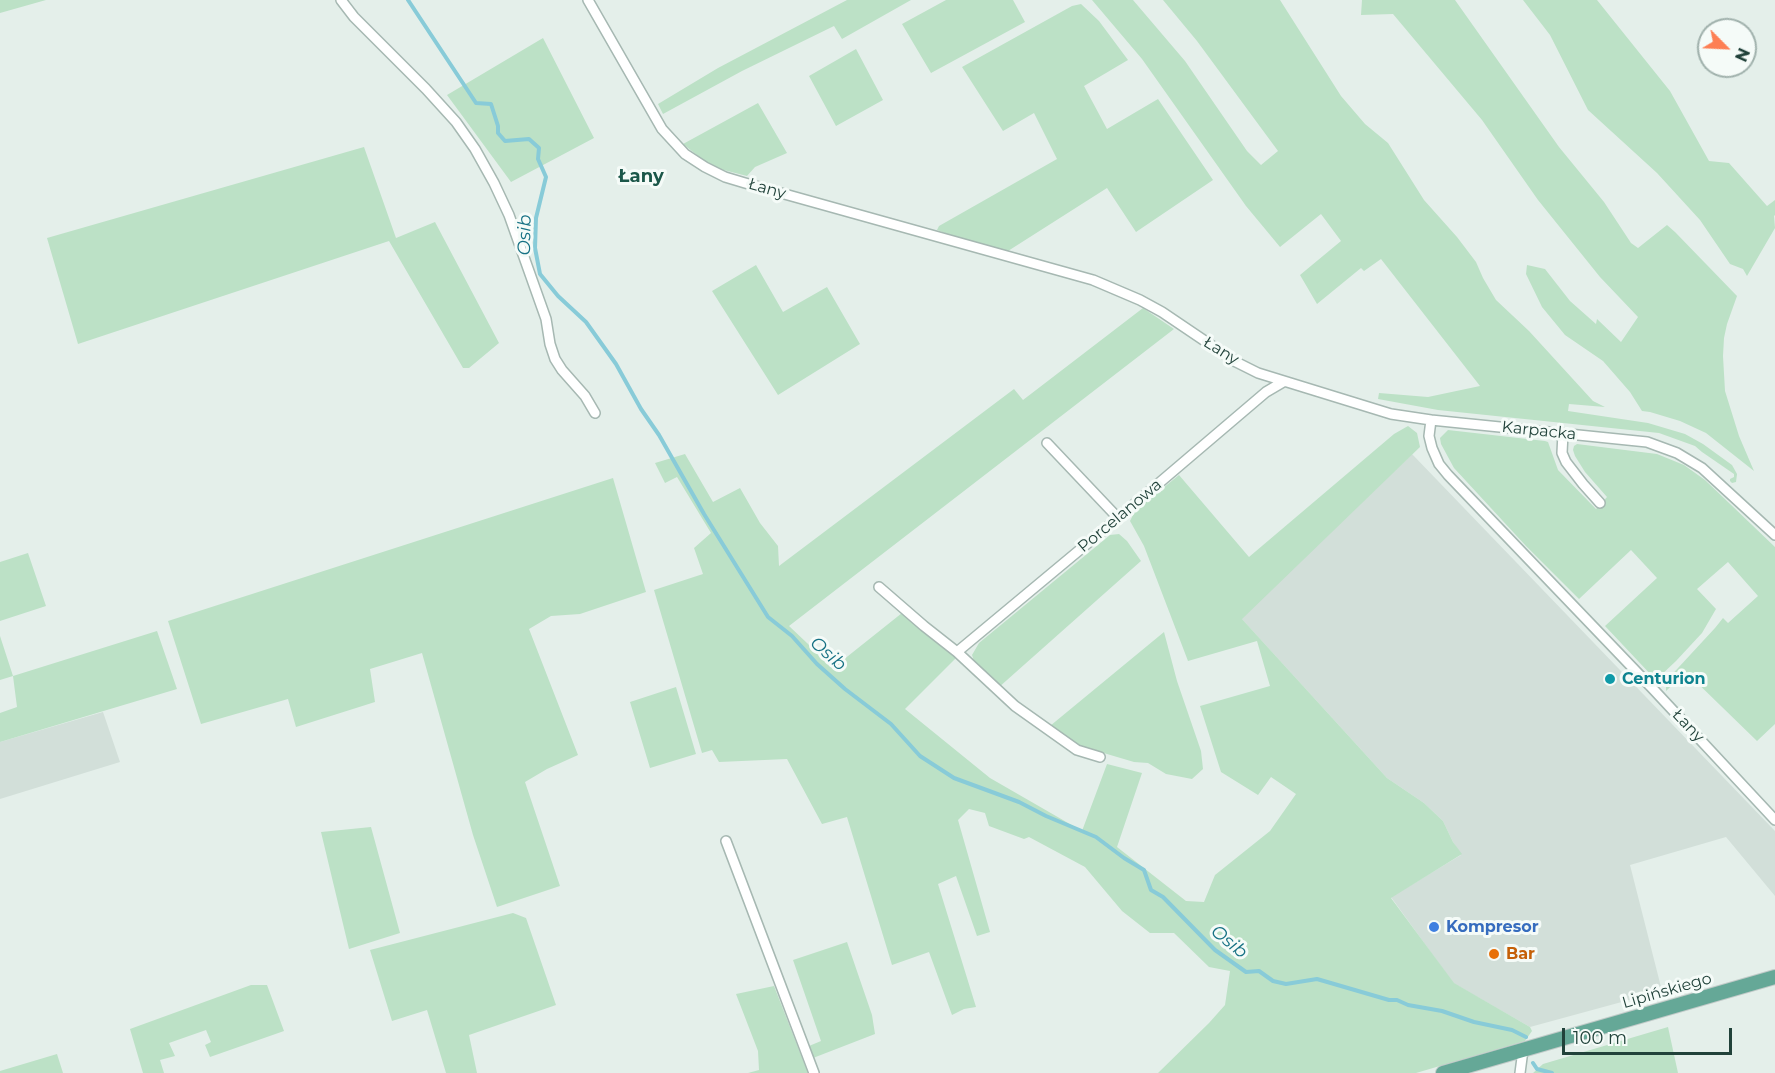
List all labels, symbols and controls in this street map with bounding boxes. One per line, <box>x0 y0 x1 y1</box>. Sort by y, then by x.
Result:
north arrow <box>1697 18 1757 78</box>
text: N <box>1731 45 1753 64</box>
district label: Łany <box>618 166 664 188</box>
street label: Łany <box>746 175 788 203</box>
water label: Osib <box>514 214 536 256</box>
street label: Łany <box>1200 333 1242 369</box>
street label: Karpacka <box>1501 418 1577 444</box>
street label: Porcelanowa <box>1074 475 1166 557</box>
water label: Osib <box>805 632 851 676</box>
place label: Centurion <box>1622 669 1706 689</box>
marker: Centurion <box>1603 672 1617 686</box>
street label: Łany <box>1668 706 1708 746</box>
place label: Kompresor <box>1446 917 1539 937</box>
marker: Kompresor <box>1427 920 1441 934</box>
water label: Osib <box>1206 921 1252 963</box>
place label: Bar <box>1506 944 1535 964</box>
marker: Bar <box>1487 947 1501 961</box>
street label: Lipińskiego <box>1620 969 1714 1013</box>
scale bar <box>1565 1016 1734 1054</box>
text: 100 m <box>1573 1027 1627 1049</box>

